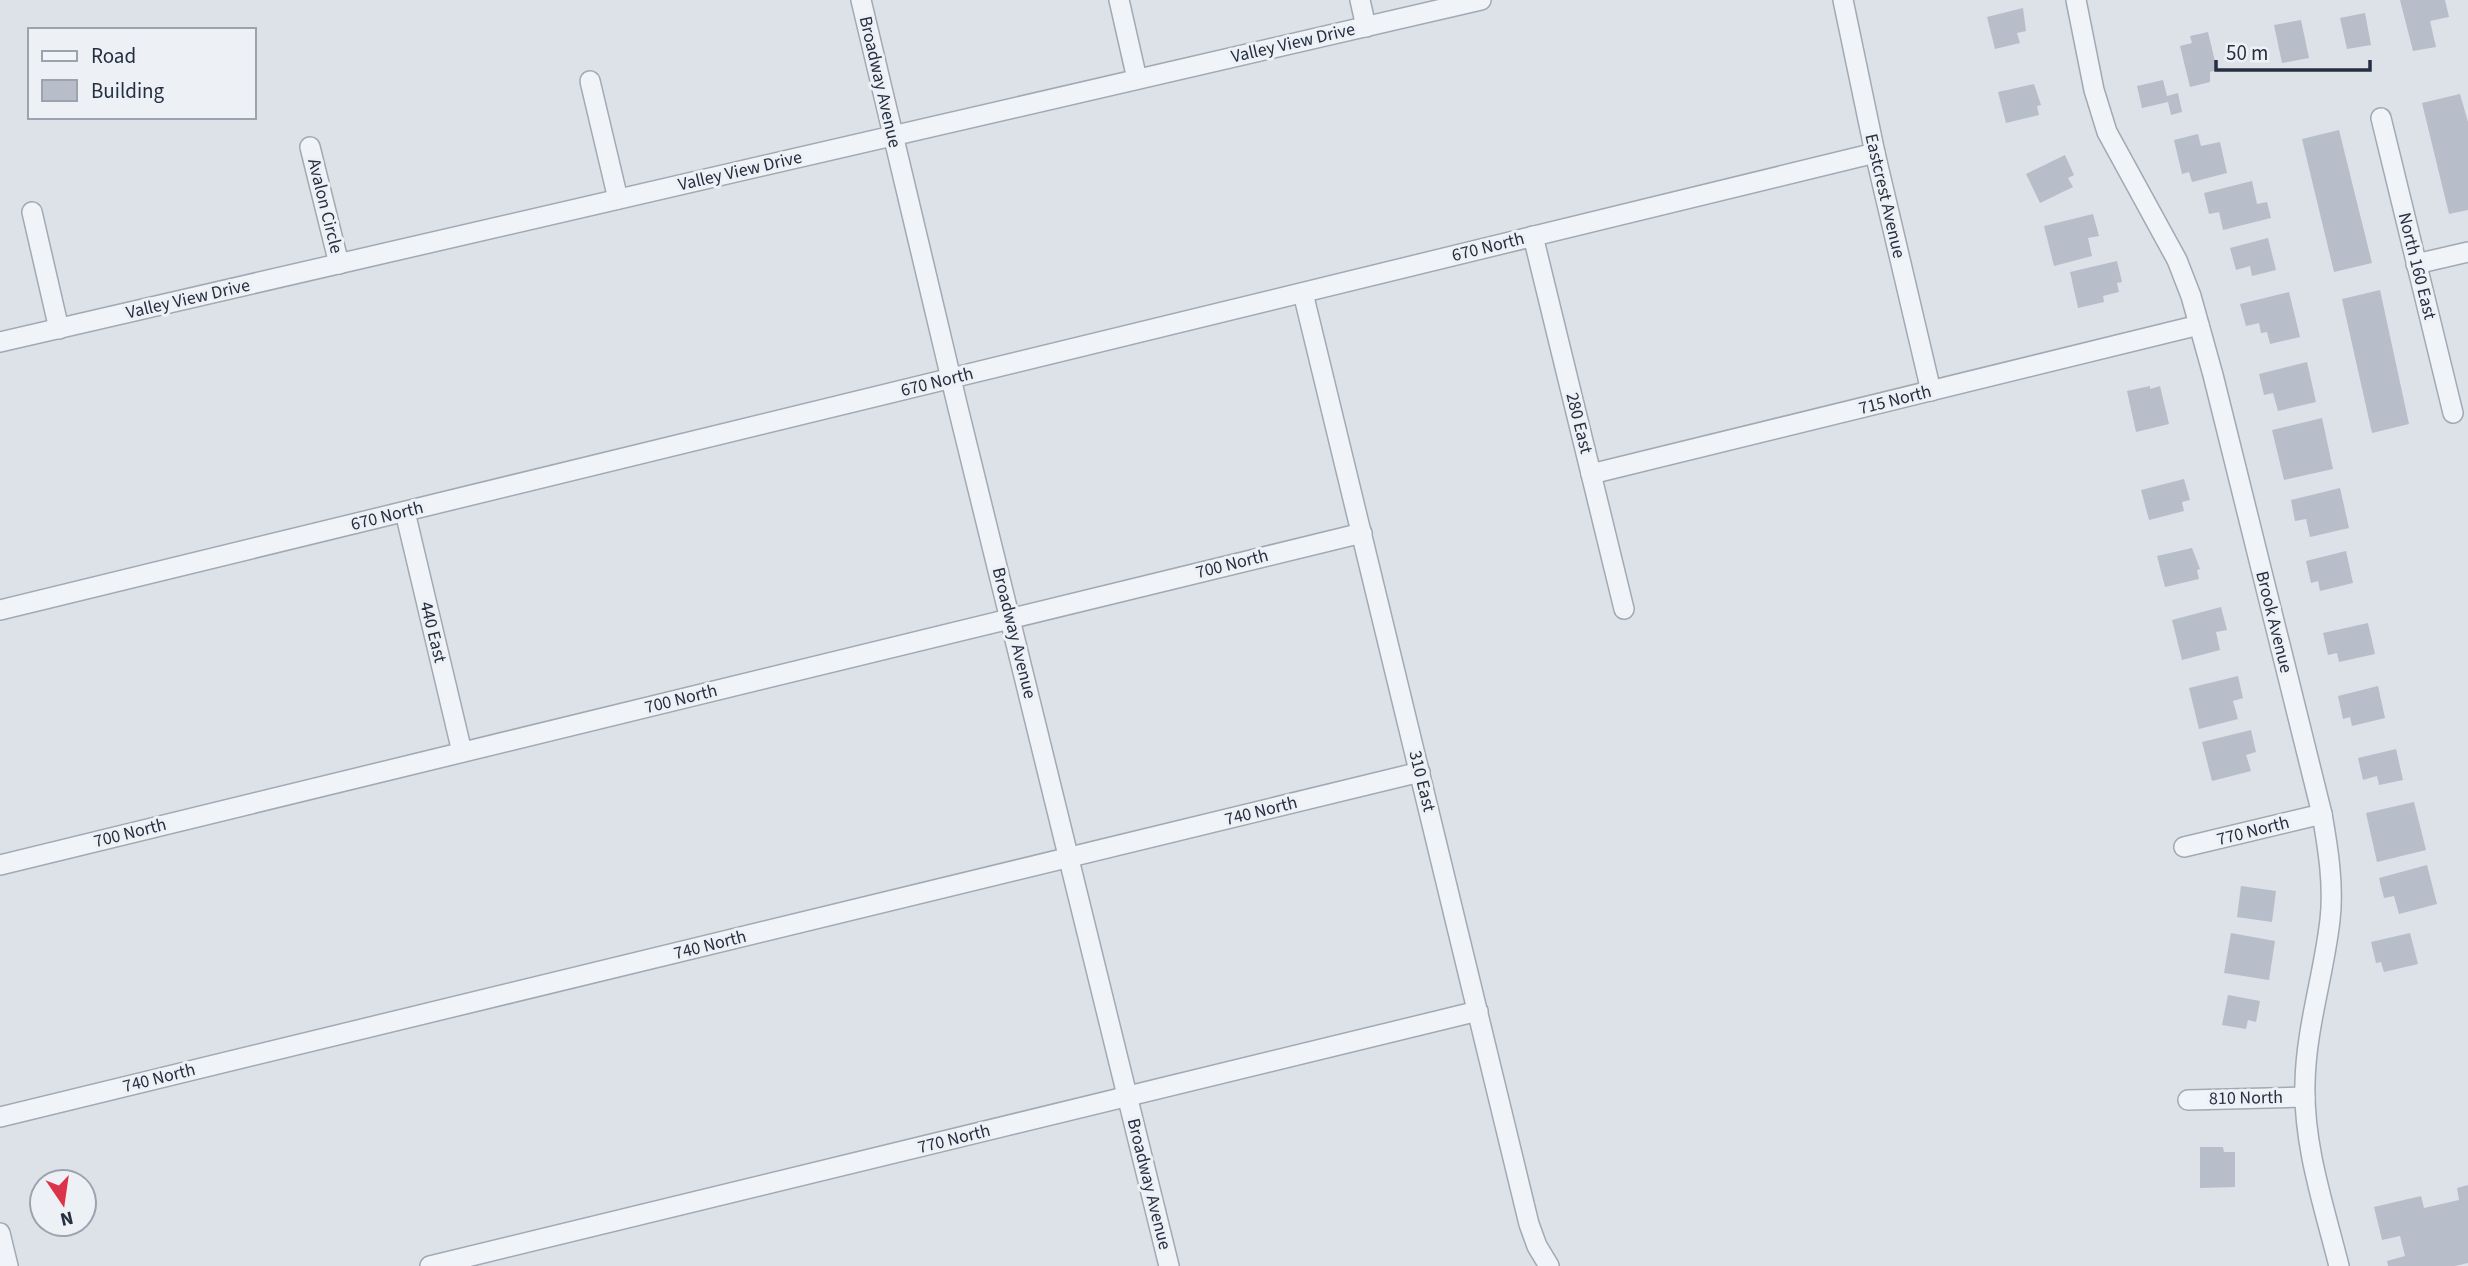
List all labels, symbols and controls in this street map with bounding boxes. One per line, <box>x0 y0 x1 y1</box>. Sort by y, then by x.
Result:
street label: Broadway Avenue <box>853 14 907 150</box>
street label: Valley View Drive <box>1229 17 1357 69</box>
legend <box>28 28 256 119</box>
scale bar <box>2216 28 2370 72</box>
text: 50 m <box>2226 38 2268 68</box>
text: Road <box>91 41 136 71</box>
text: Building <box>91 76 165 106</box>
street label: Eastcrest Avenue <box>1859 131 1911 261</box>
street label: Valley View Drive <box>676 145 804 197</box>
street label: Avalon Circle <box>301 156 349 256</box>
street label: North 160 East <box>2392 210 2442 322</box>
street label: 670 North <box>1449 226 1527 268</box>
street label: Valley View Drive <box>124 273 252 325</box>
street label: 670 North <box>898 361 976 403</box>
street label: 715 North <box>1856 379 1934 421</box>
street label: 280 East <box>1559 390 1599 456</box>
street label: 670 North <box>348 495 426 537</box>
street label: 700 North <box>1193 543 1271 585</box>
street label: Broadway Avenue <box>986 565 1042 701</box>
street label: Brook Avenue <box>2249 568 2299 676</box>
street label: 440 East <box>413 599 453 665</box>
street label: 700 North <box>642 678 720 720</box>
street label: 310 East <box>1402 748 1442 814</box>
street label: 740 North <box>1222 790 1300 832</box>
street label: 770 North <box>2214 810 2292 852</box>
street label: 700 North <box>91 812 169 854</box>
street label: 740 North <box>671 924 749 966</box>
street label: 740 North <box>120 1057 198 1099</box>
street label: 810 North <box>2209 1085 2283 1111</box>
street label: Broadway Avenue <box>1121 1116 1177 1252</box>
street label: 770 North <box>915 1118 993 1160</box>
north arrow <box>28 1168 98 1238</box>
text: N <box>57 1204 76 1233</box>

